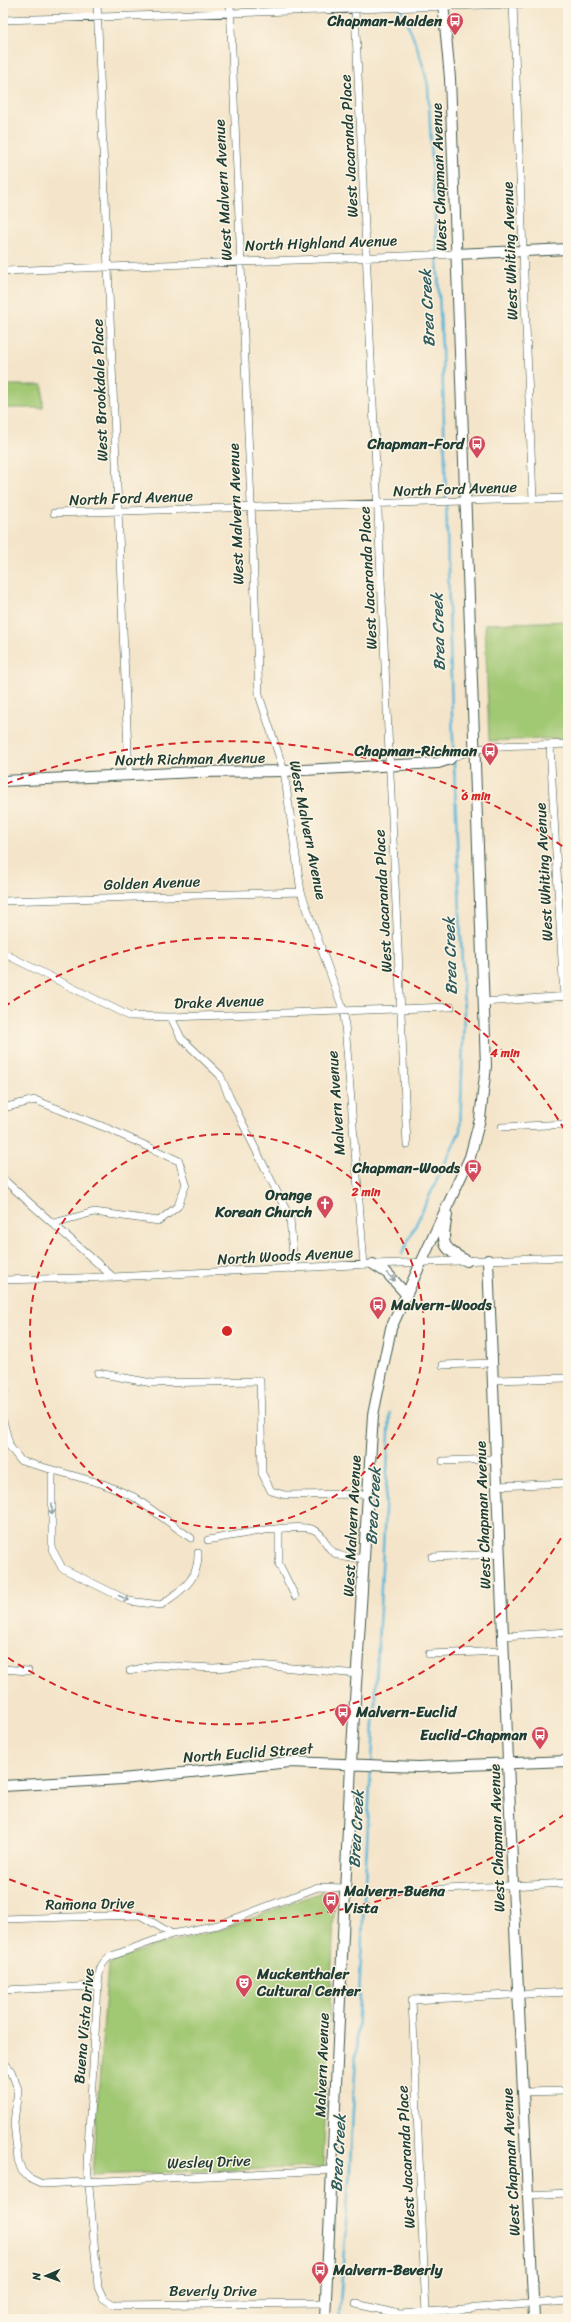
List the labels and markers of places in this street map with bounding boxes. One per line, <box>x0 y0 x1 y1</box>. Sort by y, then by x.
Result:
place label: Chapman-Malden <box>326 8 443 34</box>
bus stop icon: Chapman-Malden <box>445 11 465 36</box>
place label: Chapman-Ford <box>367 431 466 457</box>
bus stop icon: Chapman-Ford <box>467 434 487 459</box>
place label: Chapman-Richman <box>354 738 478 764</box>
bus stop icon: Chapman-Richman <box>480 741 500 766</box>
place label: Chapman-Woods <box>352 1155 461 1181</box>
bus stop icon: Chapman-Woods <box>463 1158 483 1183</box>
place label: Orange Korean Church <box>214 1182 312 1225</box>
church icon: Orange Korean Church <box>315 1194 335 1219</box>
place label: Malvern-Woods <box>390 1292 492 1318</box>
bus stop icon: Malvern-Woods <box>368 1295 388 1320</box>
centre of rings <box>220 1324 234 1338</box>
place label: Malvern-Euclid <box>355 1699 458 1725</box>
bus stop icon: Malvern-Euclid <box>333 1702 353 1727</box>
place label: Euclid-Chapman <box>420 1722 528 1748</box>
bus stop icon: Euclid-Chapman <box>530 1725 550 1750</box>
place label: Malvern-Buena Vista <box>343 1878 445 1921</box>
bus stop icon: Malvern-Buena Vista <box>321 1890 341 1915</box>
place label: Muckenthaler Cultural Center <box>256 1961 362 2004</box>
theatre icon: Muckenthaler Cultural Center <box>234 1973 254 1998</box>
place label: Malvern-Beverly <box>332 2257 444 2283</box>
bus stop icon: Malvern-Beverly <box>310 2260 330 2285</box>

